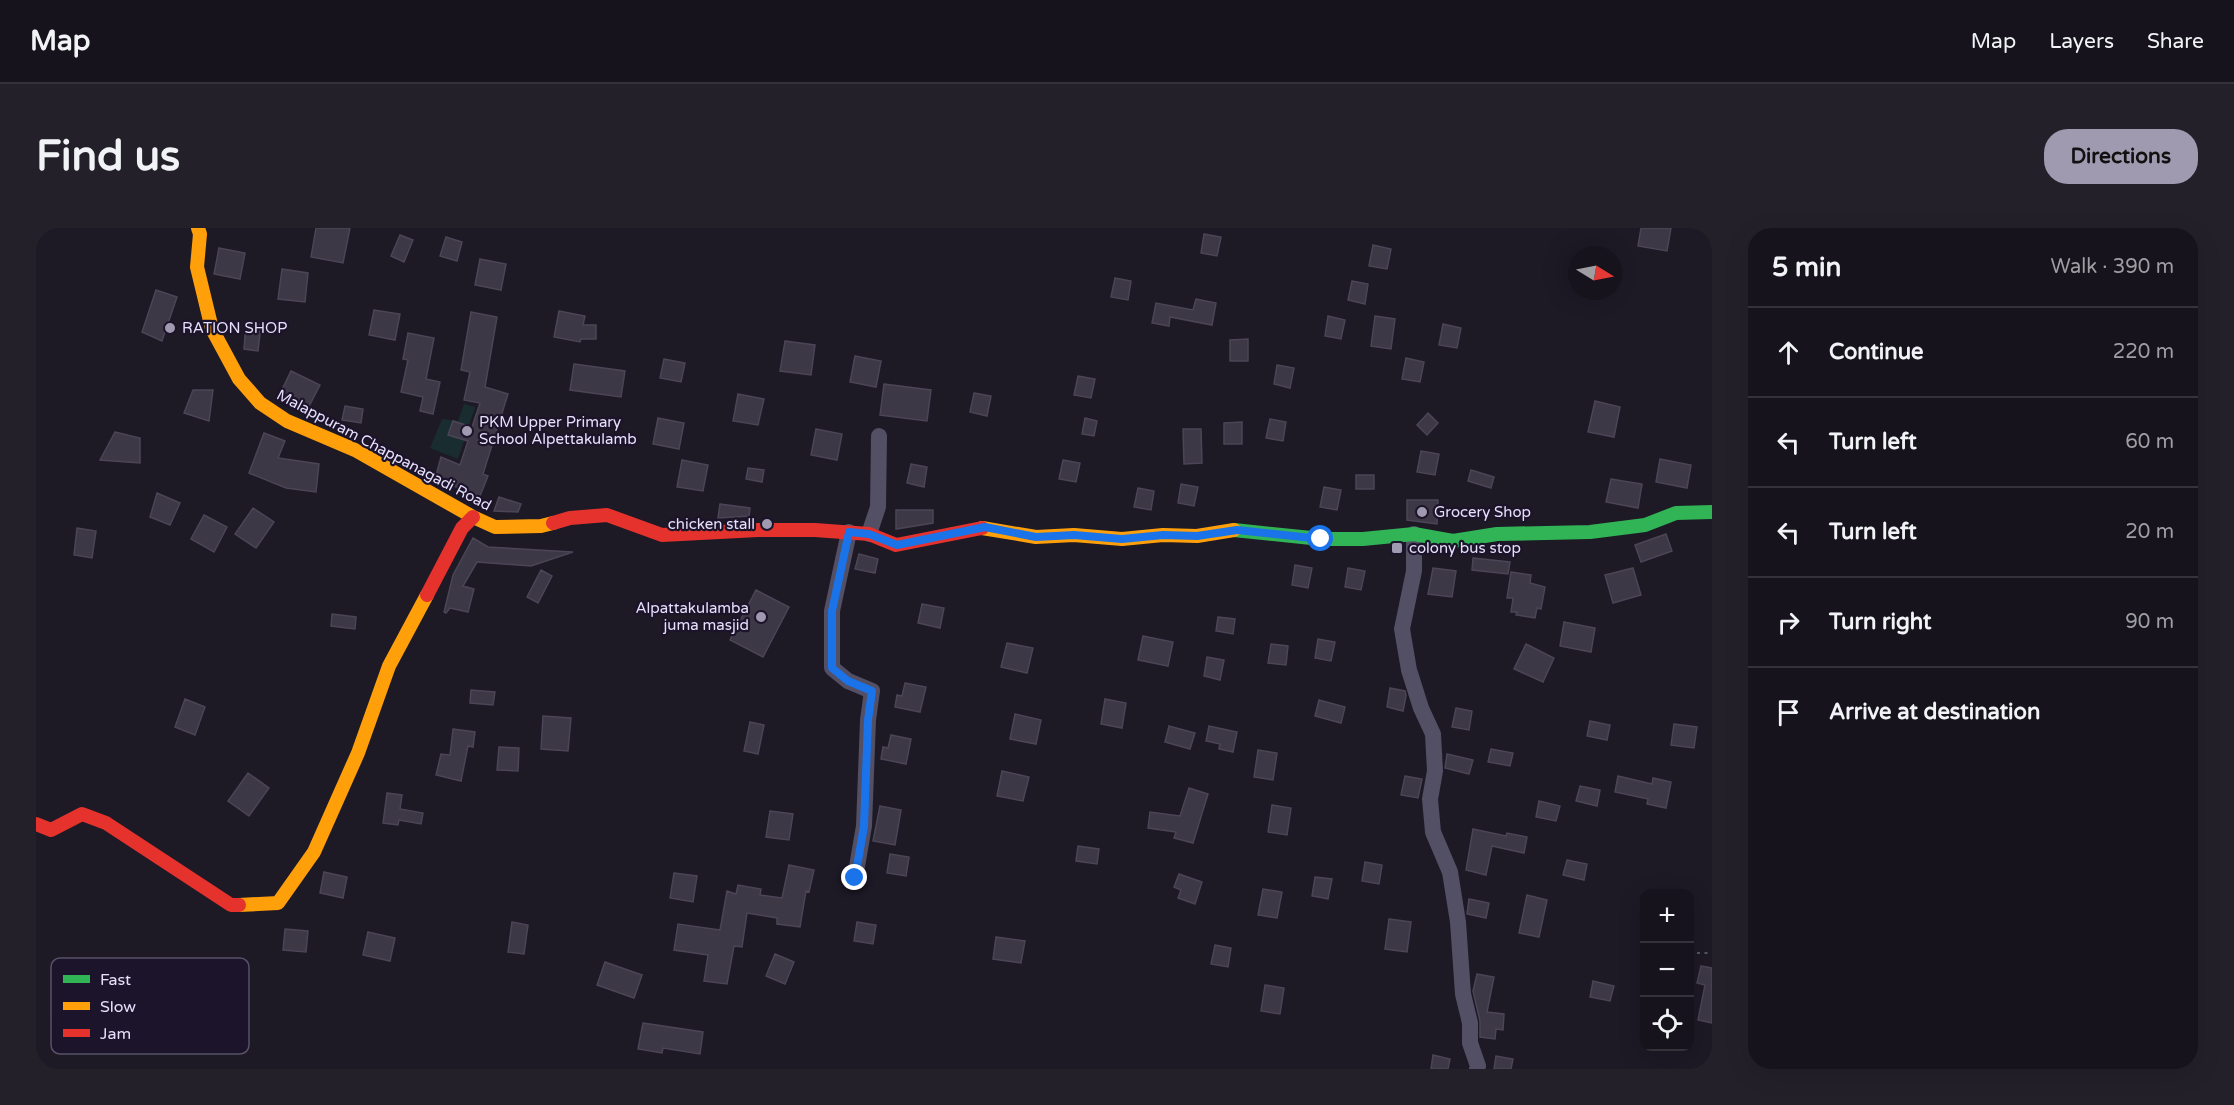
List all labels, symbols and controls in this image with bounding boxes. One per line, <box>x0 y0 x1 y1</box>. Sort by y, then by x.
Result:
text: Map <box>30 24 90 58</box>
text: Map <box>1971 29 2016 54</box>
text: Layers <box>2049 29 2114 54</box>
text: Share <box>2147 29 2204 54</box>
button: Directions <box>2044 129 2198 184</box>
text: Find us <box>36 131 180 182</box>
north arrow <box>1568 246 1622 300</box>
text: 5 min <box>1772 252 1841 283</box>
text: Walk · 390 m <box>2051 255 2174 279</box>
place label: RATION SHOP <box>182 319 287 337</box>
marker: RATION SHOP <box>163 321 177 335</box>
icon: ahead <box>1772 336 1805 369</box>
text: Continue <box>1829 339 1924 365</box>
text: 220 m <box>2113 340 2174 364</box>
street label: Malappuram Chappanagadi Road <box>274 386 494 514</box>
place label: PKM Upper Primary School Alpettakulamb <box>479 413 637 448</box>
marker: PKM Upper Primary School Alpettakulamb <box>460 424 474 438</box>
icon: left <box>1772 426 1805 459</box>
text: Turn left <box>1829 429 1917 455</box>
text: 60 m <box>2125 430 2174 454</box>
place label: Grocery Shop <box>1434 503 1531 521</box>
marker: Grocery Shop <box>1415 505 1429 519</box>
place label: chicken stall <box>668 515 755 533</box>
icon: left <box>1772 516 1805 549</box>
marker: chicken stall <box>760 517 774 531</box>
text: Turn left <box>1829 519 1917 545</box>
text: 20 m <box>2125 520 2174 544</box>
route start <box>1307 525 1333 551</box>
place label: colony bus stop <box>1409 539 1521 557</box>
marker: colony bus stop <box>1390 541 1404 555</box>
place label: Alpattakulamba juma masjid <box>635 599 749 634</box>
icon: right <box>1772 606 1805 639</box>
text: Turn right <box>1829 609 1931 635</box>
marker: Alpattakulamba juma masjid <box>754 610 768 624</box>
text: 90 m <box>2125 610 2174 634</box>
icon: arrive <box>1772 696 1805 729</box>
text: Arrive at destination <box>1829 699 2040 725</box>
route end <box>841 864 867 890</box>
map controls <box>1640 889 1694 1051</box>
button: + <box>1640 889 1694 943</box>
button: − <box>1640 943 1694 997</box>
legend <box>51 958 249 1054</box>
text: Fast <box>100 970 131 990</box>
text: Slow <box>100 997 136 1017</box>
button: locate <box>1640 997 1694 1051</box>
text: Jam <box>100 1024 131 1044</box>

